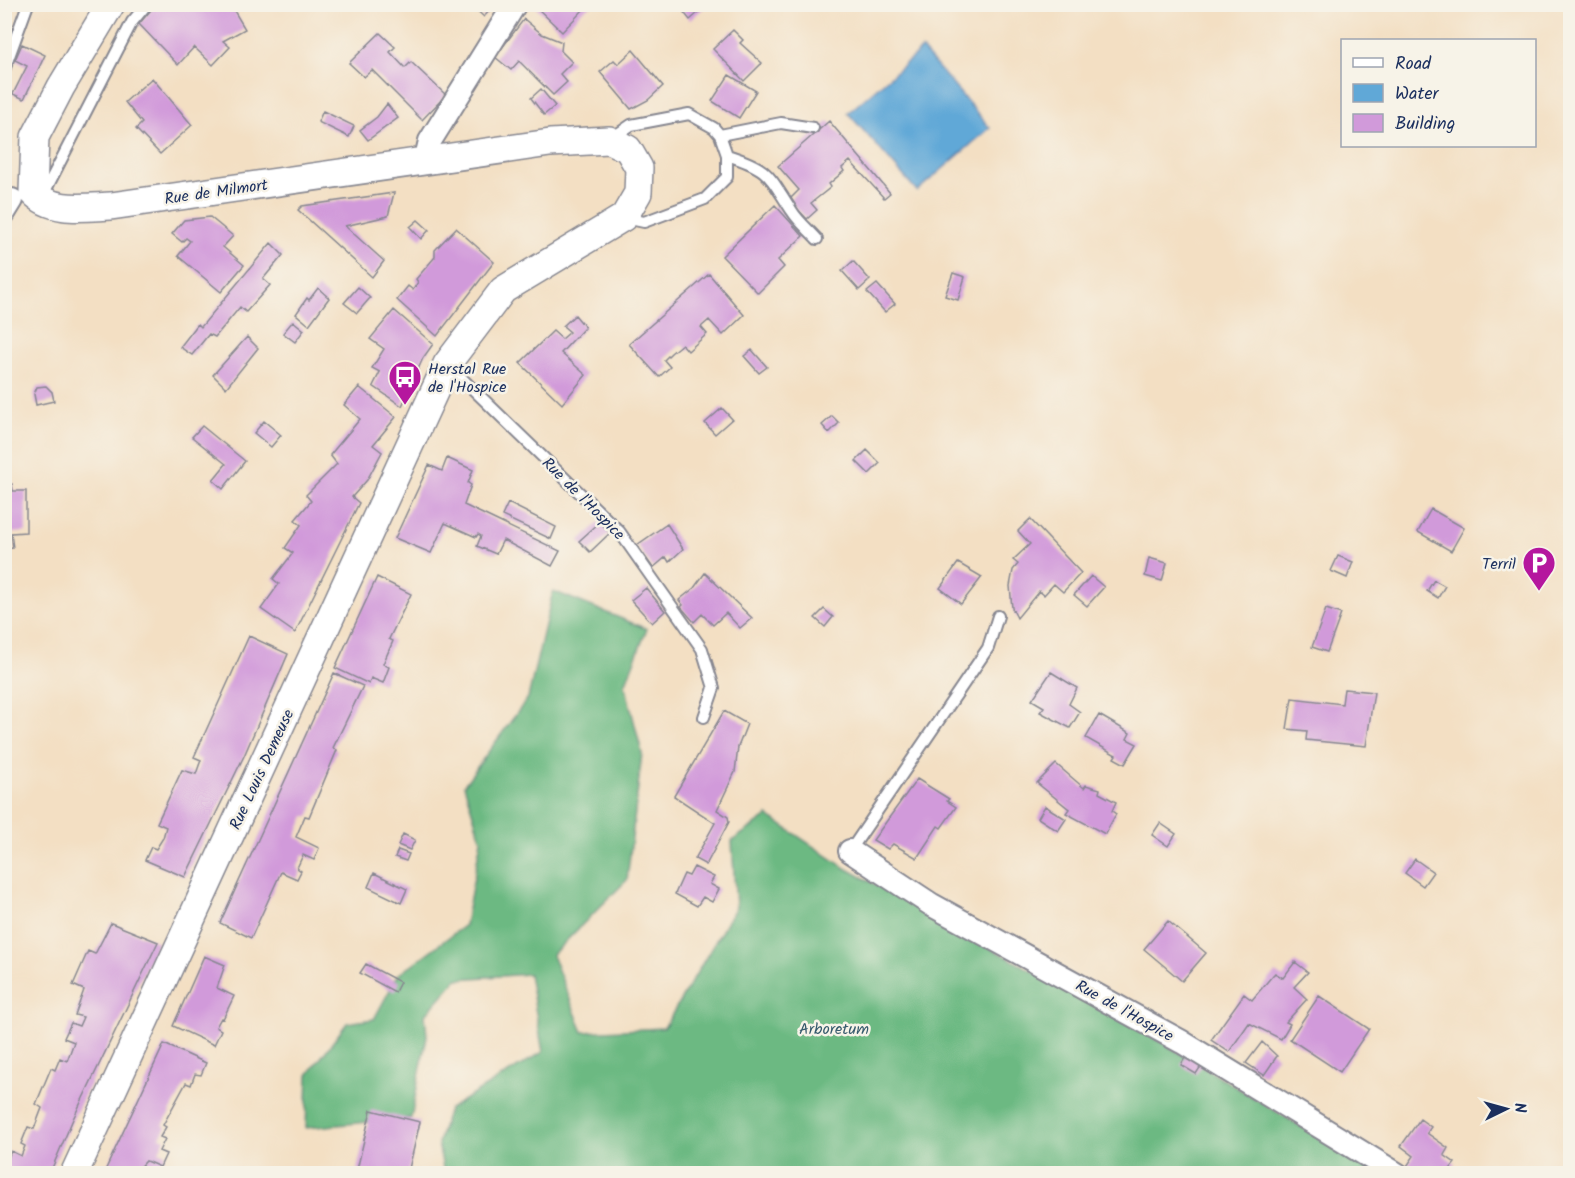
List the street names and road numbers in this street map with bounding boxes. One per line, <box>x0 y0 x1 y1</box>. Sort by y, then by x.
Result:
street label: Rue de Milmort <box>163 173 270 212</box>
street label: Rue de l'Hospice <box>536 452 630 546</box>
street label: Rue Louis Demeuse <box>223 705 301 834</box>
street label: Rue de l'Hospice <box>1071 974 1178 1049</box>

